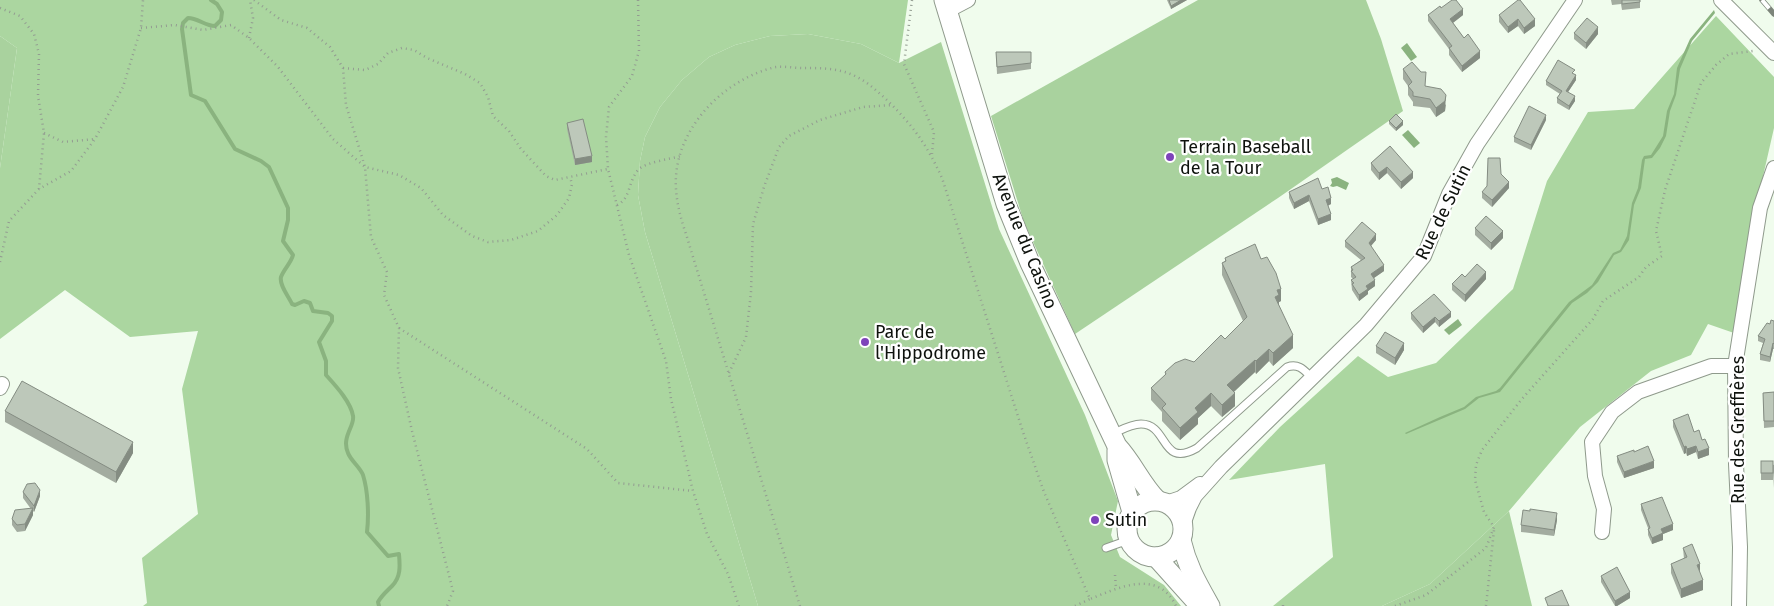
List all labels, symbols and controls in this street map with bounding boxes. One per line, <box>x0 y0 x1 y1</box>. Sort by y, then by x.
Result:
place label: Terrain Baseball de la Tour <box>1180 136 1311 179</box>
marker: Terrain Baseball de la Tour <box>1164 151 1176 163</box>
street label: Rue de Sutin <box>1410 161 1476 263</box>
street label: Avenue du Casino <box>988 170 1062 312</box>
place label: Parc de l'Hippodrome <box>875 321 986 364</box>
marker: Parc de l'Hippodrome <box>859 336 871 348</box>
street label: Rue des Greffières <box>1727 356 1749 504</box>
place label: Sutin <box>1105 509 1147 531</box>
marker: Sutin <box>1089 514 1101 526</box>

